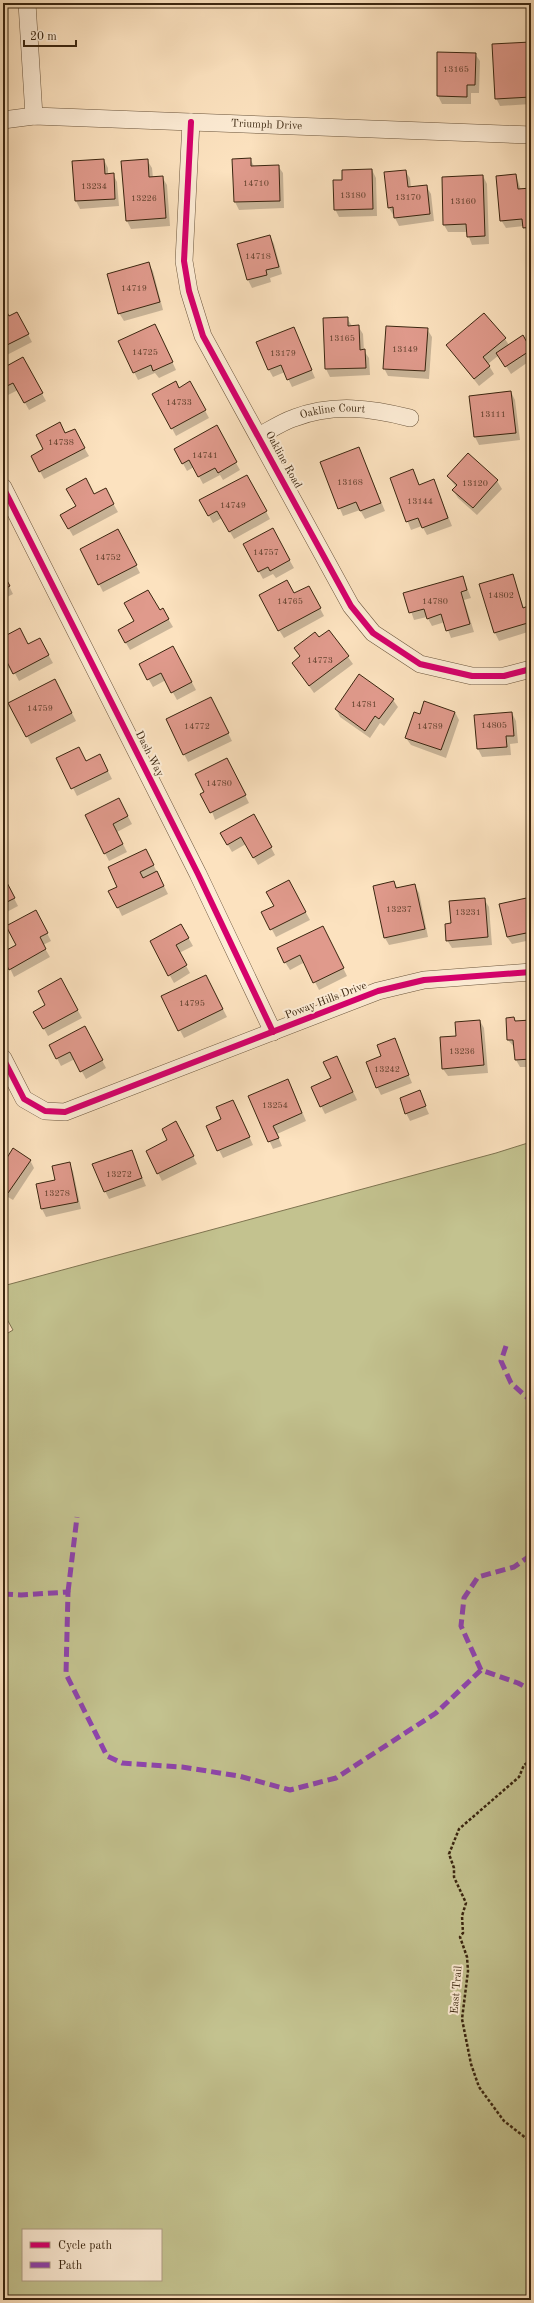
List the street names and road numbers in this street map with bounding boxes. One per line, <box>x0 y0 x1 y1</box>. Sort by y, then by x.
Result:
street label: Triumph Drive <box>231 118 302 132</box>
street label: Oakline Court <box>299 403 366 421</box>
street label: Oakline Road <box>263 430 303 491</box>
street label: Dash Way <box>133 729 165 779</box>
street label: Poway Hills Drive <box>284 980 368 1022</box>
street label: East Trail <box>449 1965 465 2015</box>

